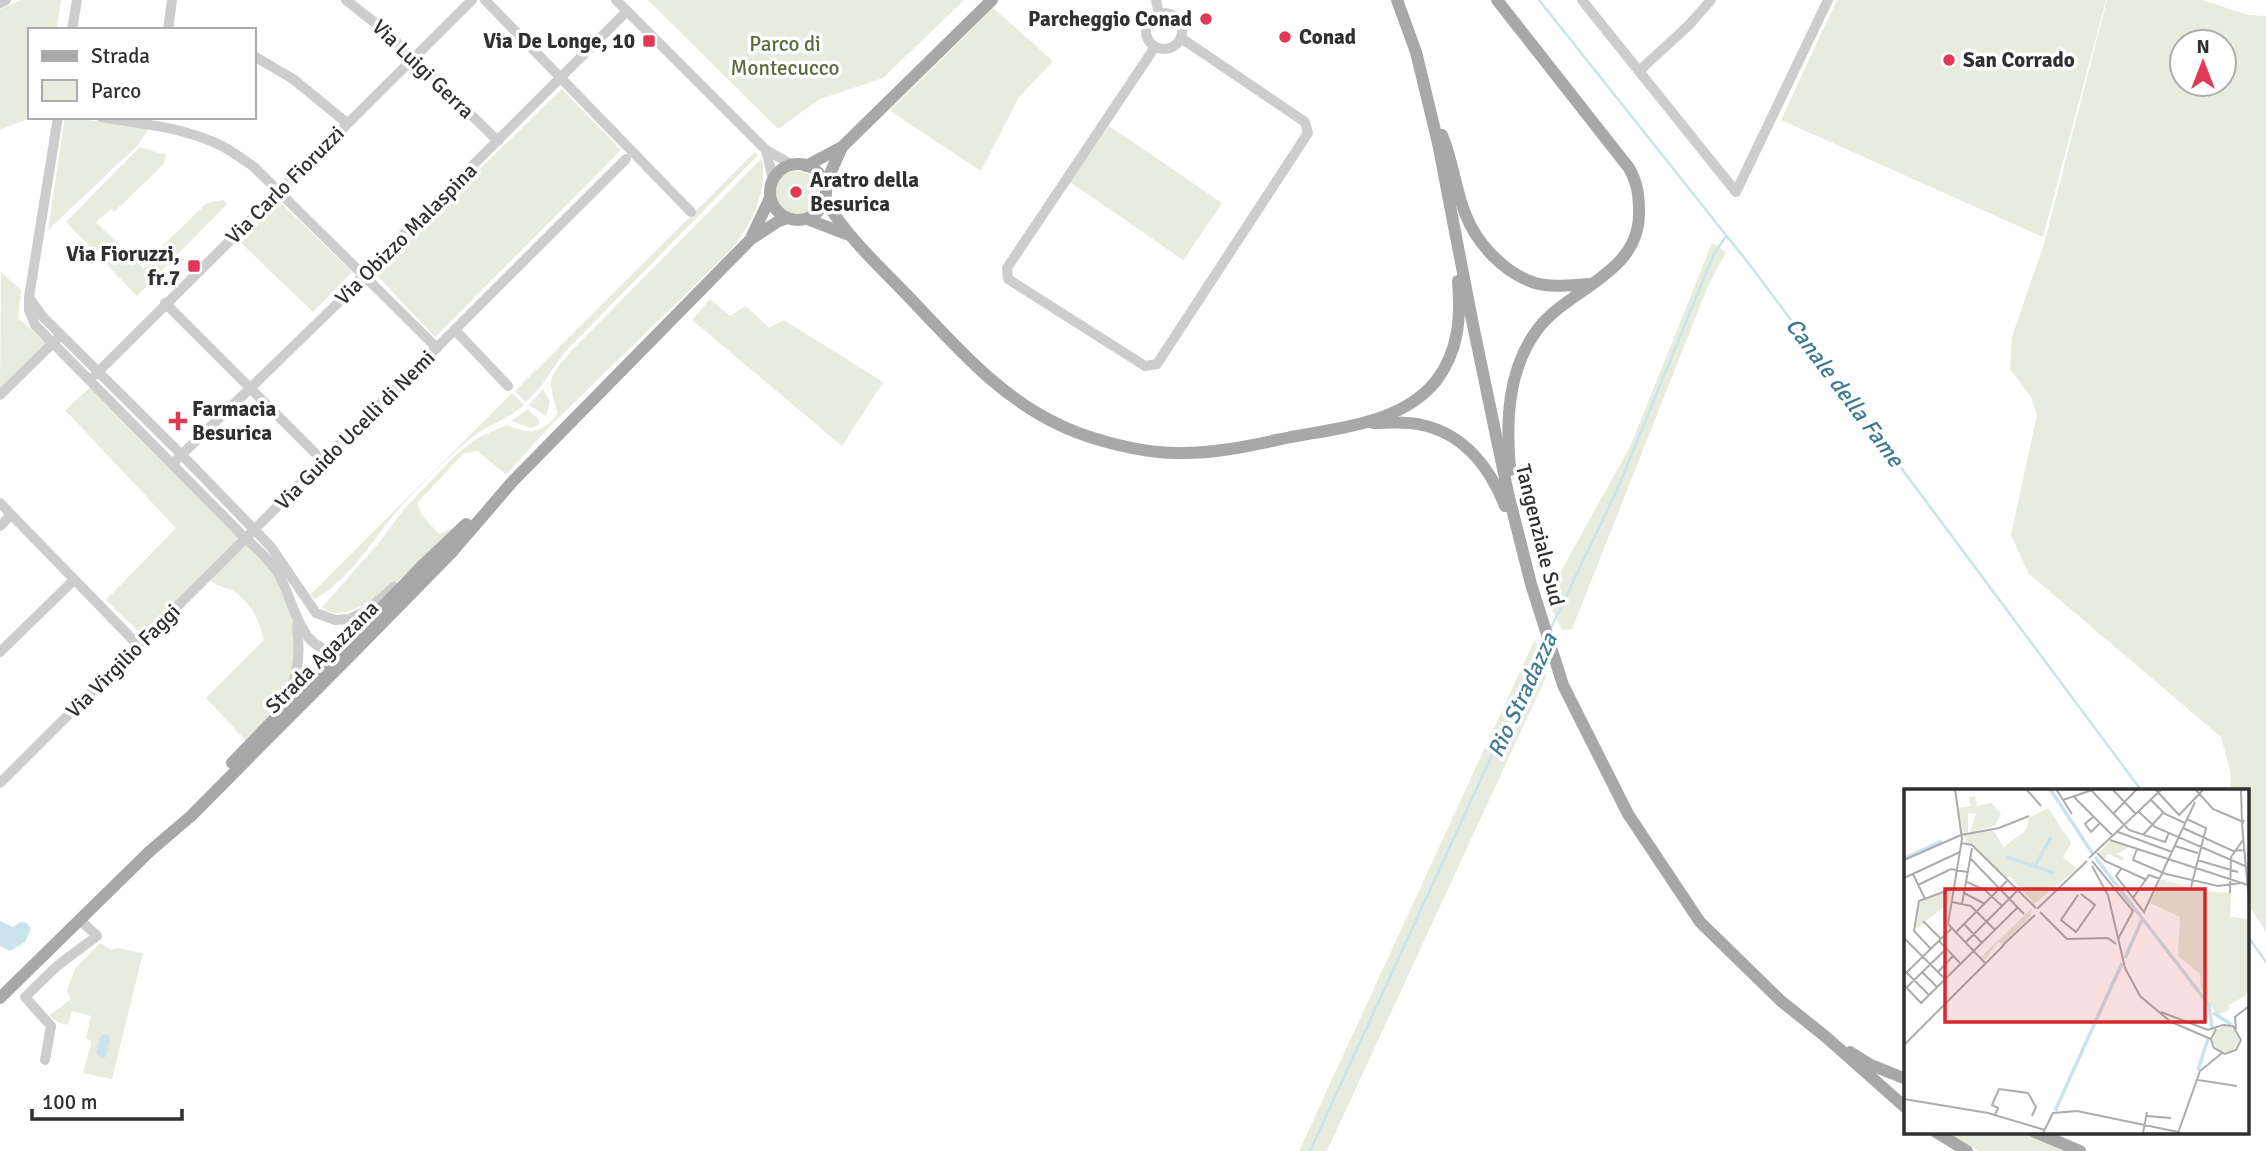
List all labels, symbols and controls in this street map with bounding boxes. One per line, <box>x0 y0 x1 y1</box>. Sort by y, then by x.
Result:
place label: Parcheggio Conad <box>1028 6 1192 32</box>
marker: Parcheggio Conad <box>1198 11 1214 27</box>
street label: Via Luigi Gerra <box>367 14 479 124</box>
place label: Conad <box>1299 24 1356 50</box>
legend <box>28 28 256 119</box>
place label: Via De Longe, 10 <box>483 28 635 54</box>
north arrow <box>2168 28 2238 98</box>
marker: Conad <box>1277 29 1293 45</box>
park label: Parco di Montecucco <box>731 31 839 81</box>
marker: Via De Longe, 10 <box>641 33 657 49</box>
text: N <box>2196 35 2210 59</box>
text: Strada <box>91 43 150 69</box>
place label: San Corrado <box>1963 47 2075 73</box>
marker: San Corrado <box>1941 52 1957 68</box>
text: Parco <box>91 78 141 104</box>
street label: Via Carlo Fioruzzi <box>220 120 350 250</box>
street label: Via Obizzo Malaspina <box>330 158 482 310</box>
place label: Aratro della Besurica <box>810 167 919 217</box>
marker: Aratro della Besurica <box>788 184 804 200</box>
place label: Via Fioruzzi, fr.7 <box>66 241 180 291</box>
marker: Via Fioruzzi, fr.7 <box>186 258 202 274</box>
water label: Canale della Fame <box>1779 312 1911 474</box>
street label: Via Guido Ucelli di Nemi <box>270 345 440 515</box>
place label: Farmacia Besurica <box>192 396 277 446</box>
marker: Farmacia Besurica <box>170 413 186 429</box>
street label: Tangenziale Sud <box>1510 461 1570 609</box>
street label: Strada Agazzana <box>260 595 384 719</box>
street label: Via Virgilio Faggi <box>60 598 186 724</box>
water label: Rio Stradazza <box>1481 627 1564 762</box>
inset map <box>1904 789 2248 1134</box>
scale bar <box>32 1078 182 1122</box>
text: 100 m <box>42 1089 97 1115</box>

